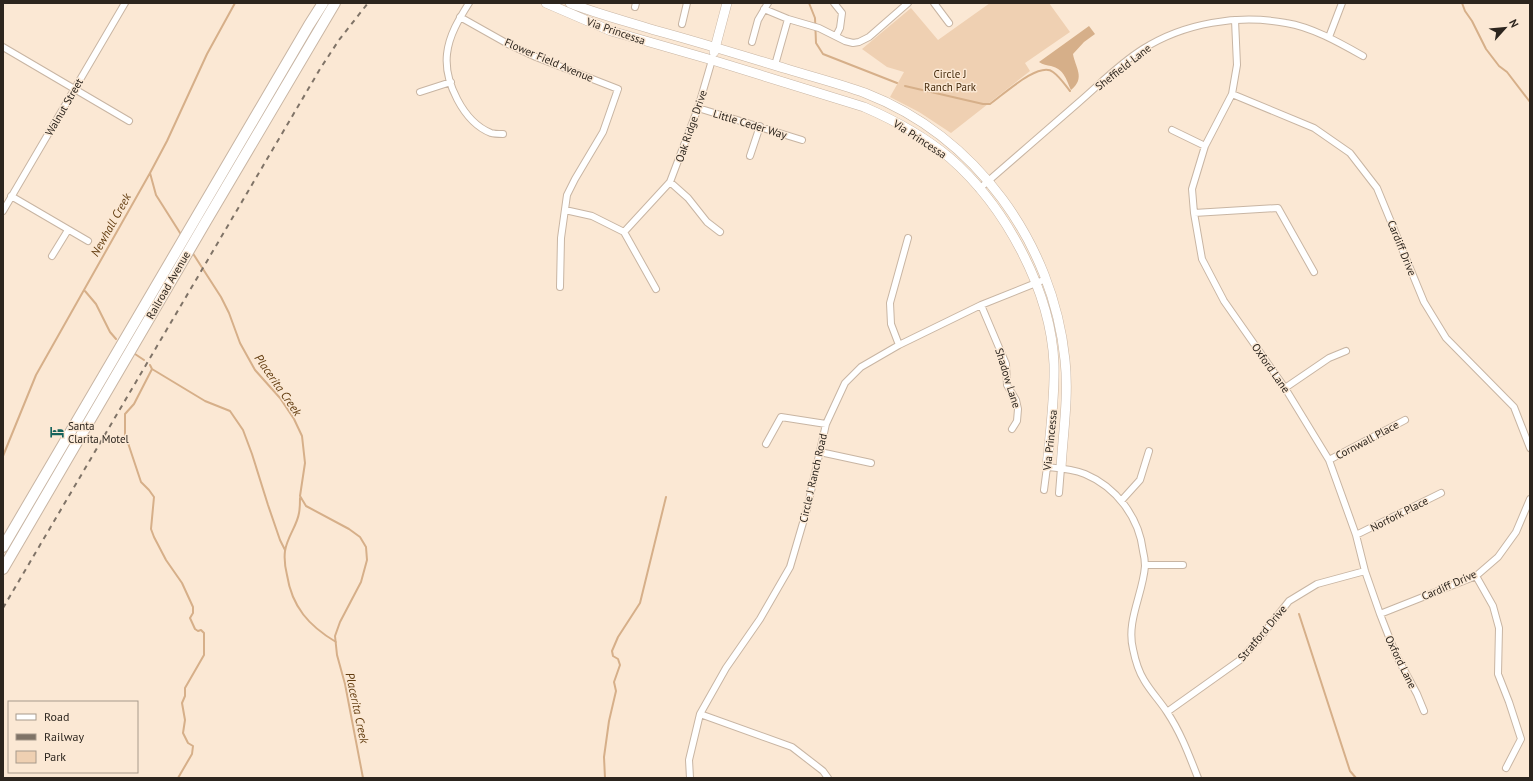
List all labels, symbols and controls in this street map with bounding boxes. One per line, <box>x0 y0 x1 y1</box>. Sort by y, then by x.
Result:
north arrow <box>1485 8 1525 48</box>
street label: Via Princessa <box>584 14 647 48</box>
text: N <box>1506 17 1522 30</box>
street label: Flower Field Avenue <box>502 35 596 85</box>
street label: Sheffield Lane <box>1092 41 1154 93</box>
park label: Circle J Ranch Park <box>924 67 977 94</box>
street label: Walnut Street <box>42 76 86 138</box>
street label: Oak Ridge Drive <box>672 88 710 164</box>
street label: Little Ceder Way <box>711 106 789 142</box>
street label: Via Princessa <box>890 116 949 162</box>
water label: Newhall Creek <box>87 190 134 259</box>
street label: Cardiff Drive <box>1385 218 1420 278</box>
street label: Railroad Avenue <box>143 248 193 321</box>
street label: Oxford Lane <box>1249 341 1293 396</box>
street label: Shadow Lane <box>992 346 1024 410</box>
water label: Placerita Creek <box>252 351 306 419</box>
street label: Via Princessa <box>1040 409 1060 472</box>
street label: Cornwall Place <box>1333 417 1401 463</box>
place label: Santa Clarita Motel <box>68 419 130 446</box>
hotel icon: Santa Clarita Motel <box>49 424 65 440</box>
street label: Circle J Ranch Road <box>796 432 830 524</box>
street label: Norfork Place <box>1368 493 1431 535</box>
street label: Cardiff Drive <box>1419 566 1479 603</box>
street label: Stratford Drive <box>1234 602 1290 664</box>
street label: Oxford Lane <box>1382 633 1420 691</box>
water label: Placerita Creek <box>343 671 372 745</box>
legend <box>8 701 138 773</box>
text: Road <box>44 709 69 724</box>
text: Railway <box>44 729 84 744</box>
text: Park <box>44 749 66 764</box>

